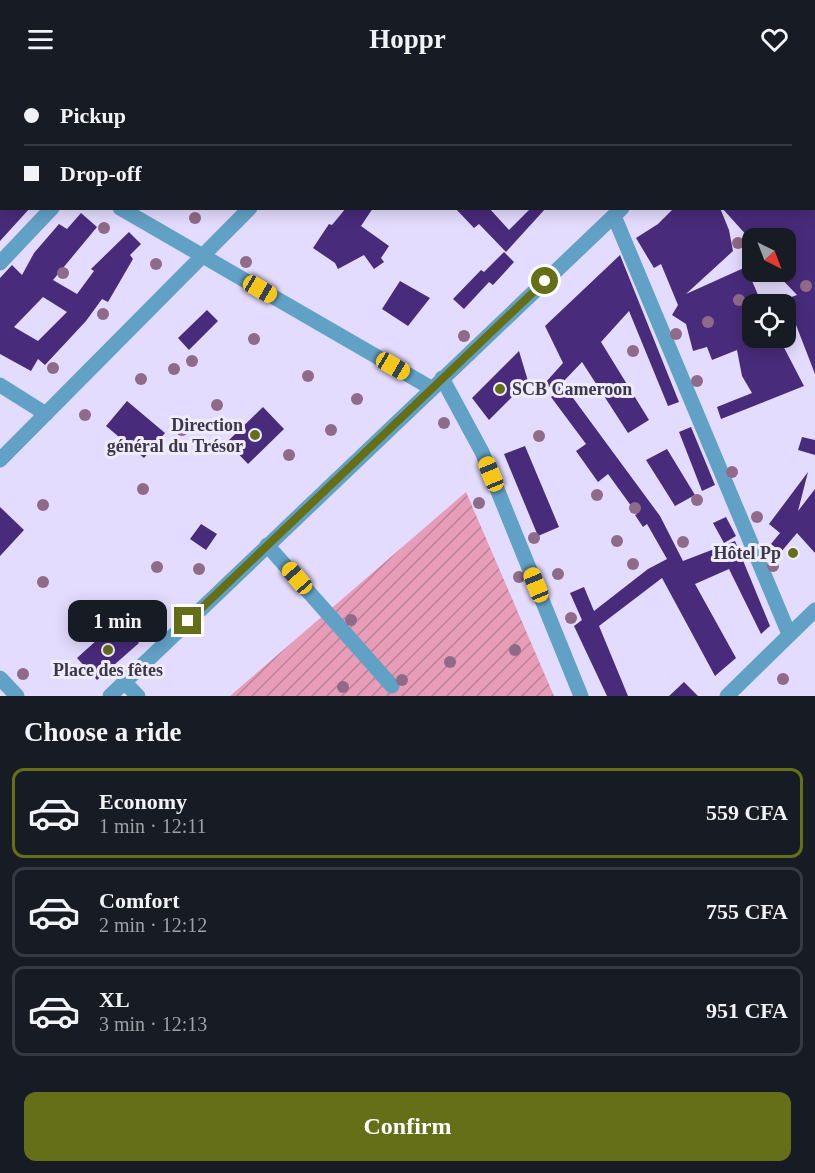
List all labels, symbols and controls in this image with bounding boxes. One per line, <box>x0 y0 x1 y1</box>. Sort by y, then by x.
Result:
icon: menu <box>24 23 57 56</box>
icon: heart <box>758 23 791 56</box>
text: Hoppr <box>369 24 446 54</box>
text: Pickup <box>60 103 126 128</box>
text: Drop-off <box>60 161 141 186</box>
north arrow <box>742 228 796 282</box>
map controls <box>742 228 796 348</box>
route start <box>531 267 558 294</box>
car <box>240 272 280 306</box>
button: locate <box>742 294 796 348</box>
car <box>373 349 413 383</box>
place label: SCB Cameroon <box>512 379 632 399</box>
marker: SCB Cameroon <box>493 382 507 396</box>
place label: Direction général du Trésor <box>107 415 243 456</box>
marker: Direction général du Trésor <box>248 428 262 442</box>
car <box>476 454 506 494</box>
place label: Hôtel Pp <box>714 543 781 563</box>
marker: Hôtel Pp <box>786 546 800 560</box>
car <box>278 559 316 597</box>
car <box>521 565 551 605</box>
callout: 1 min <box>68 600 167 642</box>
route end <box>174 607 201 634</box>
text: 1 min <box>93 610 142 632</box>
marker: Place des fêtes <box>101 643 115 657</box>
place label: Place des fêtes <box>53 660 163 680</box>
text: Choose a ride <box>24 717 182 747</box>
icon: car <box>27 786 81 840</box>
text: Economy <box>99 789 187 814</box>
text: 559 CFA <box>706 800 788 825</box>
text: 1 min · 12:11 <box>99 815 207 837</box>
icon: car <box>27 885 81 939</box>
text: Comfort <box>99 888 180 913</box>
text: 755 CFA <box>706 899 788 924</box>
text: 2 min · 12:12 <box>99 914 207 936</box>
icon: car <box>27 984 81 1038</box>
text: XL <box>99 987 130 1012</box>
text: 951 CFA <box>706 998 788 1023</box>
text: 3 min · 12:13 <box>99 1013 207 1035</box>
button: Confirm <box>24 1092 791 1161</box>

